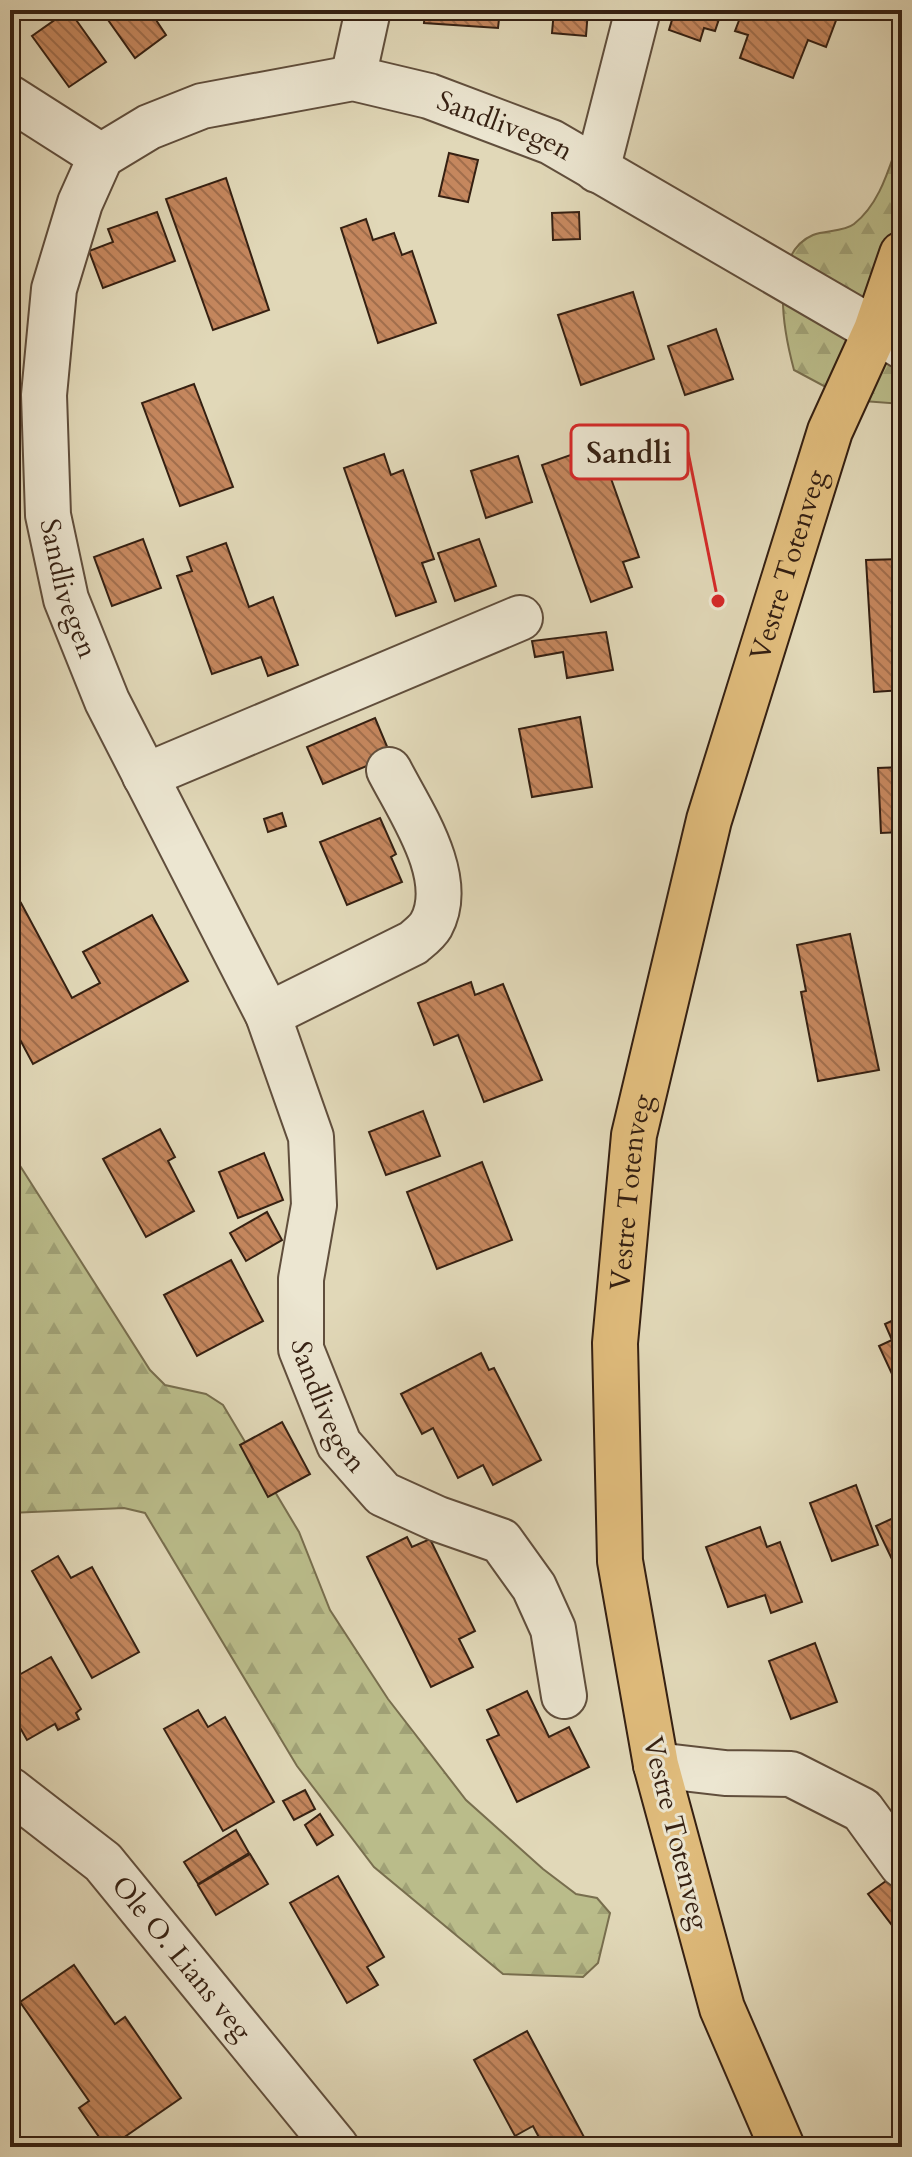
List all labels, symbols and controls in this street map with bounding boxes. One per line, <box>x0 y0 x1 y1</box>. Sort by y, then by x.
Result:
street label: Sandlivegen <box>431 82 580 170</box>
callout: Sandli <box>571 425 688 479</box>
text: Sandli <box>586 433 672 474</box>
street label: Vestre Totenveg <box>741 465 836 665</box>
street label: Sandlivegen <box>30 515 107 664</box>
street label: Vestre Totenveg <box>601 1090 662 1292</box>
street label: Sandlivegen <box>282 1340 375 1481</box>
street label: Vestre Totenveg <box>634 1733 718 1934</box>
street label: Ole O. Lians veg <box>103 1868 261 2049</box>

